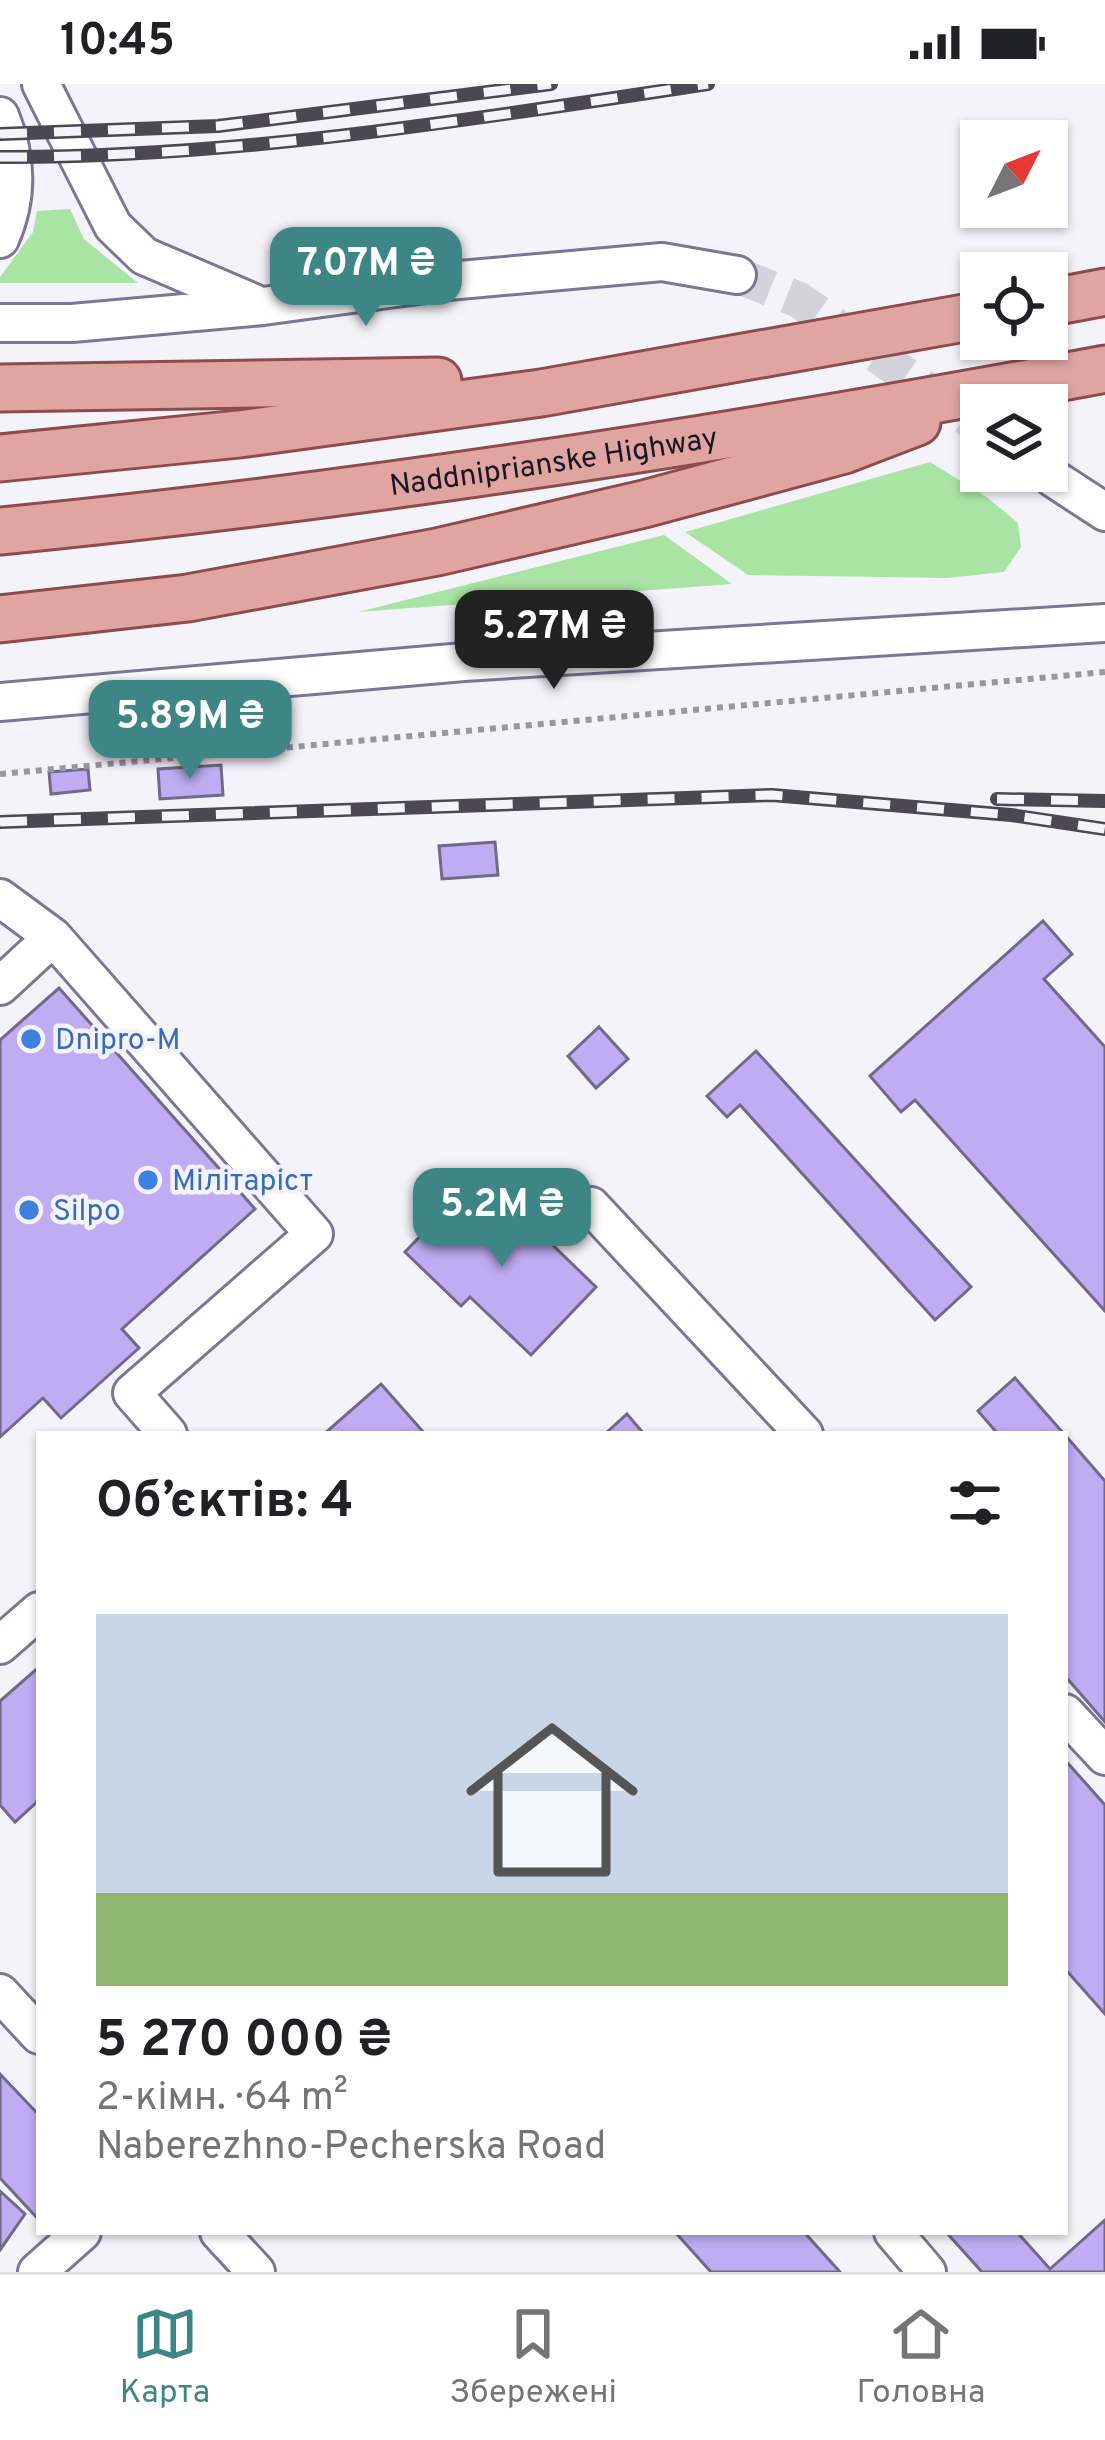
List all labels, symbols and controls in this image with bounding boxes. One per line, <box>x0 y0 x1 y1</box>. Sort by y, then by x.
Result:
text: 10:45 <box>60 14 175 71</box>
north arrow <box>960 120 1068 228</box>
map controls <box>960 120 1068 492</box>
pin: 7.07M ₴ <box>255 227 477 329</box>
text: 7.07M ₴ <box>297 241 435 290</box>
button: locate <box>960 252 1068 360</box>
button: layers <box>960 384 1068 492</box>
street label: Naddniprianske Highway <box>388 421 721 506</box>
pin: 5.27M ₴ <box>443 590 665 692</box>
text: 5.27M ₴ <box>482 604 626 653</box>
pin: 5.89M ₴ <box>79 680 301 782</box>
text: 5.89M ₴ <box>116 694 264 743</box>
place label: Dnipro-M <box>55 1023 181 1060</box>
marker: Dnipro-M <box>18 1026 44 1052</box>
place label: Мілітаріст <box>172 1164 313 1201</box>
marker: Мілітаріст <box>135 1167 161 1193</box>
pin: 5.2M ₴ <box>404 1168 600 1270</box>
text: 5.2M ₴ <box>440 1182 564 1231</box>
place label: Silpo <box>53 1194 121 1231</box>
marker: Silpo <box>16 1197 42 1223</box>
icon: filters <box>942 1470 1008 1536</box>
text: Об’єктів: 4 <box>96 1471 354 1536</box>
icon: home <box>444 1692 660 1908</box>
text: 5 270 000 ₴ <box>96 2010 392 2075</box>
text: 2-кімн. · 64 m² <box>96 2075 348 2124</box>
text: Naberezhno-Pecherska Road <box>96 2124 606 2173</box>
tab: Карта <box>120 2301 210 2415</box>
tab: Збережені <box>450 2301 617 2415</box>
tab: Головна <box>856 2301 985 2415</box>

